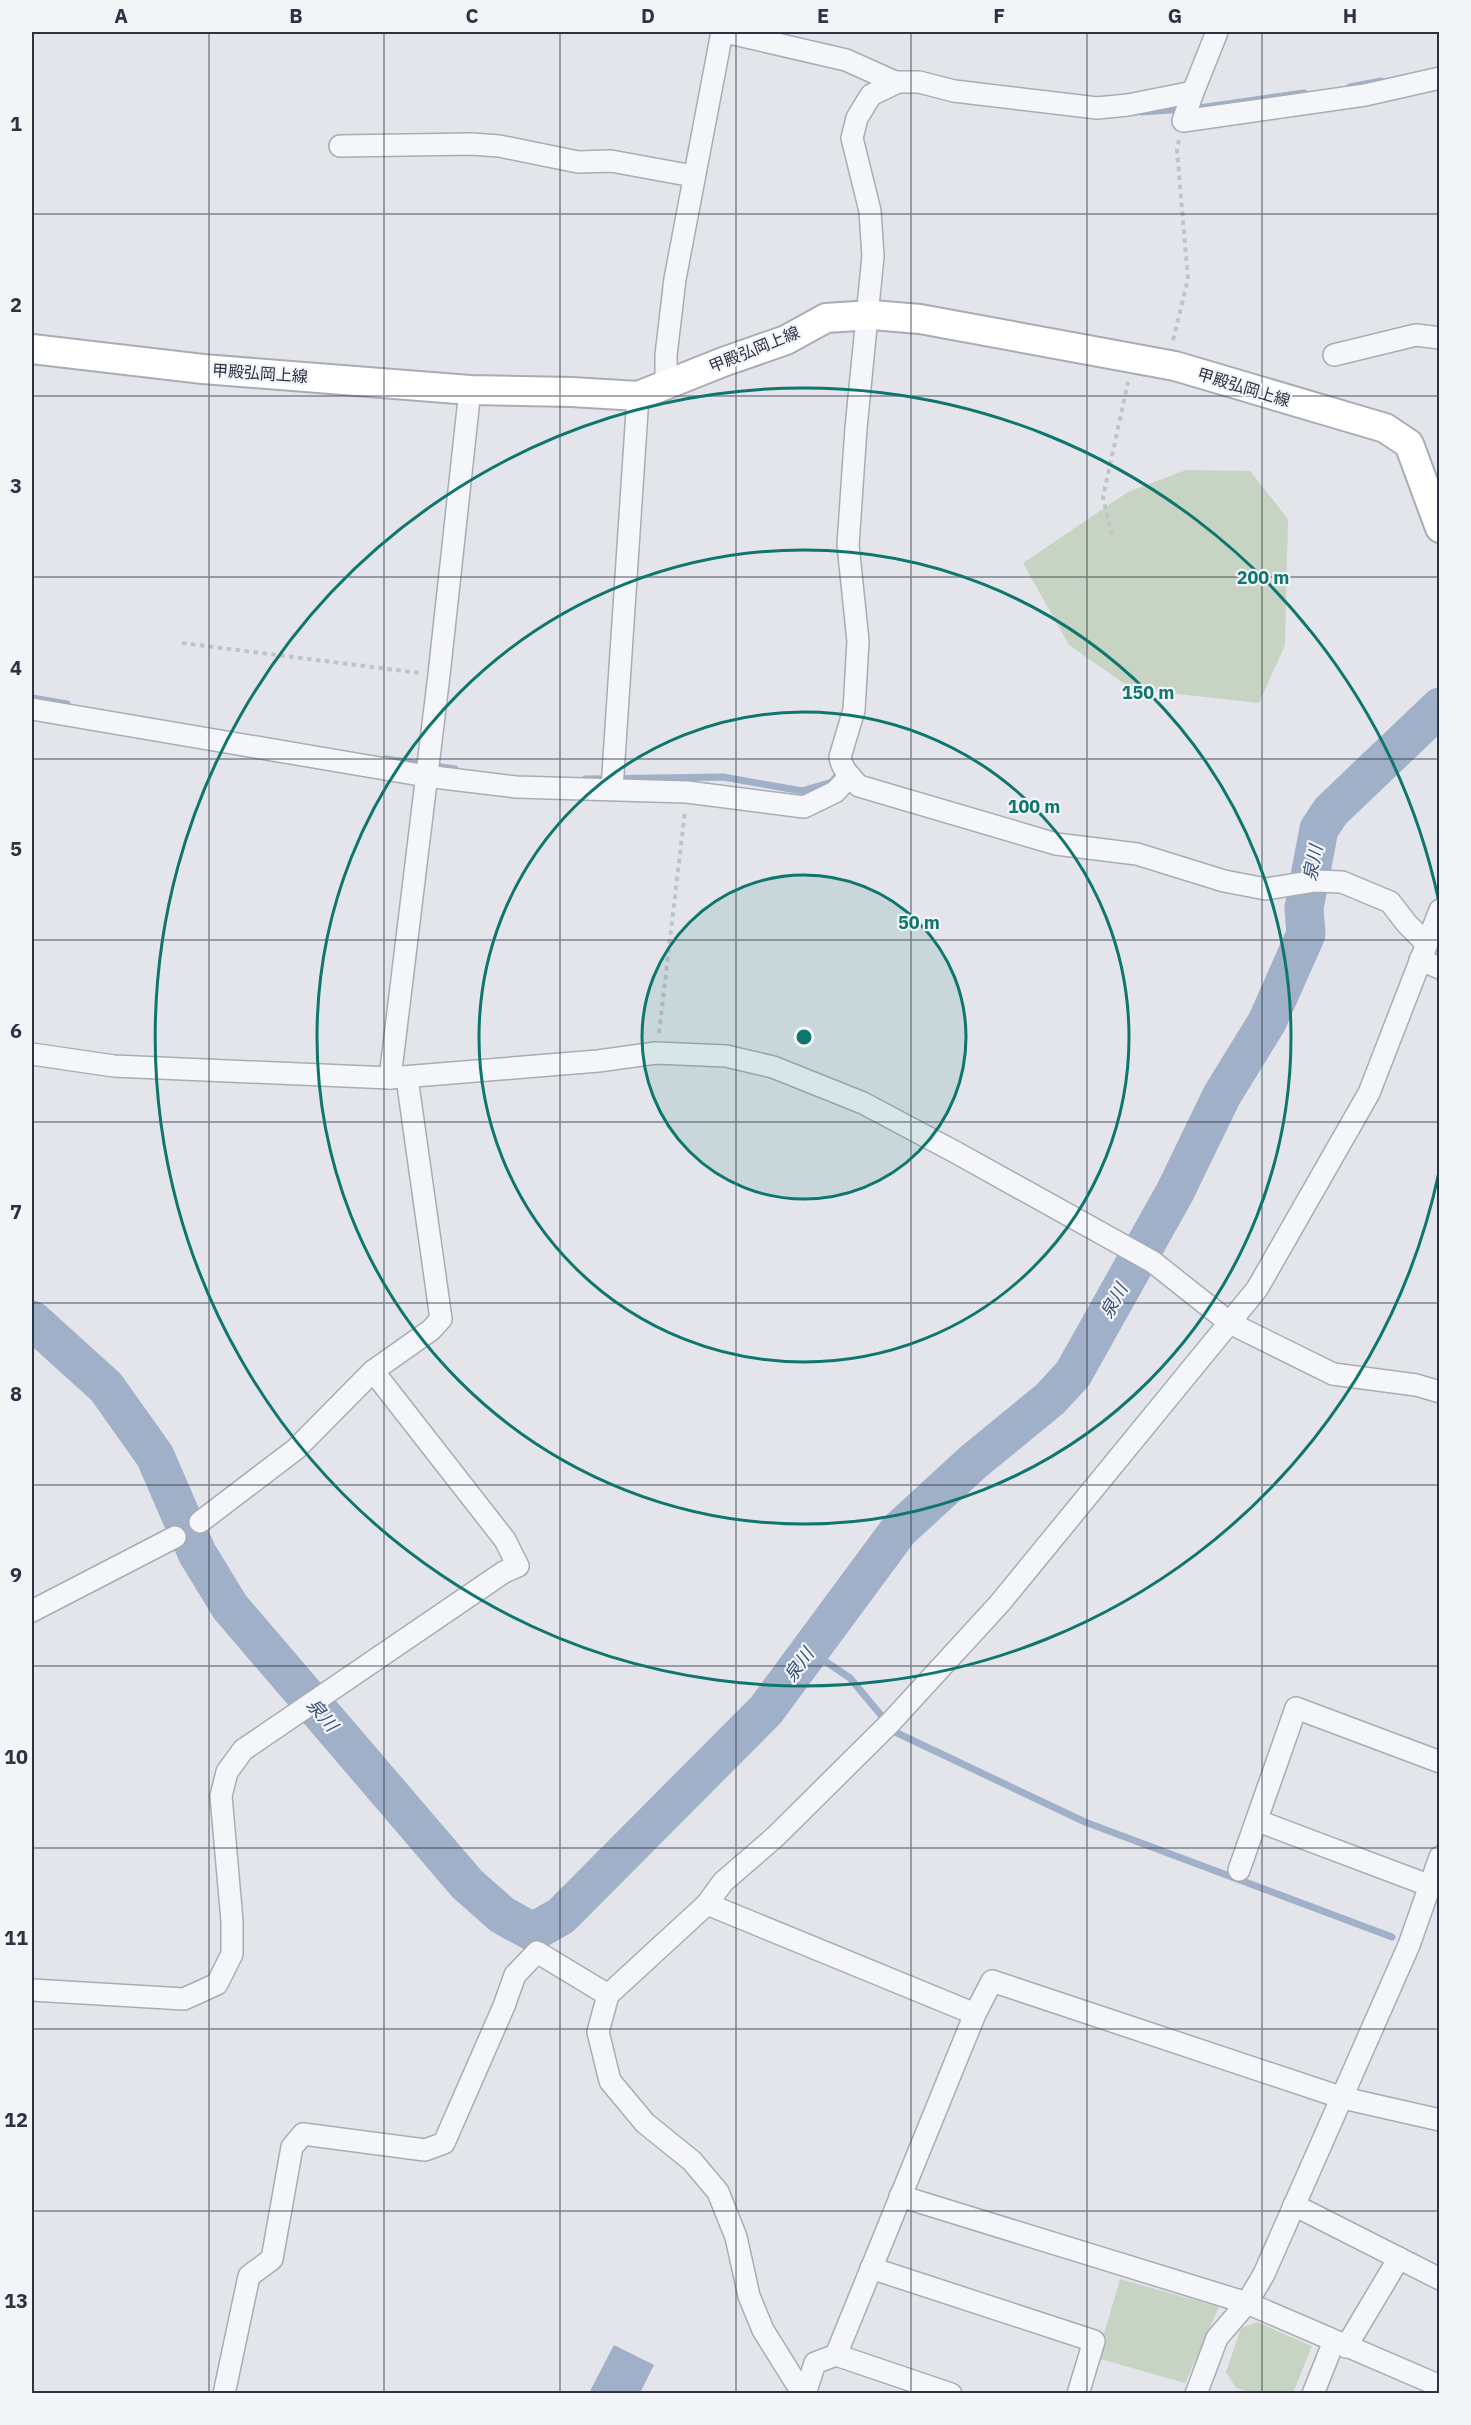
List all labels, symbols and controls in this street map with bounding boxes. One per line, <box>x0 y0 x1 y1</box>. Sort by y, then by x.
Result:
text: A <box>114 2 128 29</box>
text: B <box>289 2 303 29</box>
text: C <box>465 2 479 29</box>
text: D <box>641 2 655 29</box>
text: E <box>817 2 829 29</box>
text: F <box>993 2 1005 29</box>
text: G <box>1168 2 1182 29</box>
text: H <box>1343 2 1357 29</box>
text: 1 <box>10 110 22 137</box>
text: 2 <box>10 291 22 318</box>
street label: 甲殿弘岡上線 <box>706 322 802 376</box>
street label: 甲殿弘岡上線 <box>211 360 309 386</box>
street label: 甲殿弘岡上線 <box>1195 363 1293 411</box>
text: 3 <box>10 472 22 499</box>
text: 200 m <box>1237 566 1289 589</box>
text: 4 <box>10 654 22 681</box>
text: 150 m <box>1122 681 1174 704</box>
text: 100 m <box>1008 795 1060 818</box>
text: 5 <box>10 835 22 862</box>
water label: 泉川 <box>1298 841 1328 883</box>
text: 50 m <box>898 911 940 934</box>
text: 6 <box>10 1017 22 1044</box>
centre of rings <box>794 1027 814 1047</box>
text: 7 <box>10 1198 22 1225</box>
water label: 泉川 <box>1095 1278 1133 1322</box>
text: 8 <box>10 1380 22 1407</box>
text: 9 <box>10 1561 22 1588</box>
water label: 泉川 <box>779 1642 820 1686</box>
water label: 泉川 <box>302 1694 344 1737</box>
text: 10 <box>4 1743 28 1770</box>
text: 11 <box>4 1924 28 1951</box>
text: 12 <box>4 2106 28 2133</box>
text: 13 <box>4 2287 28 2314</box>

